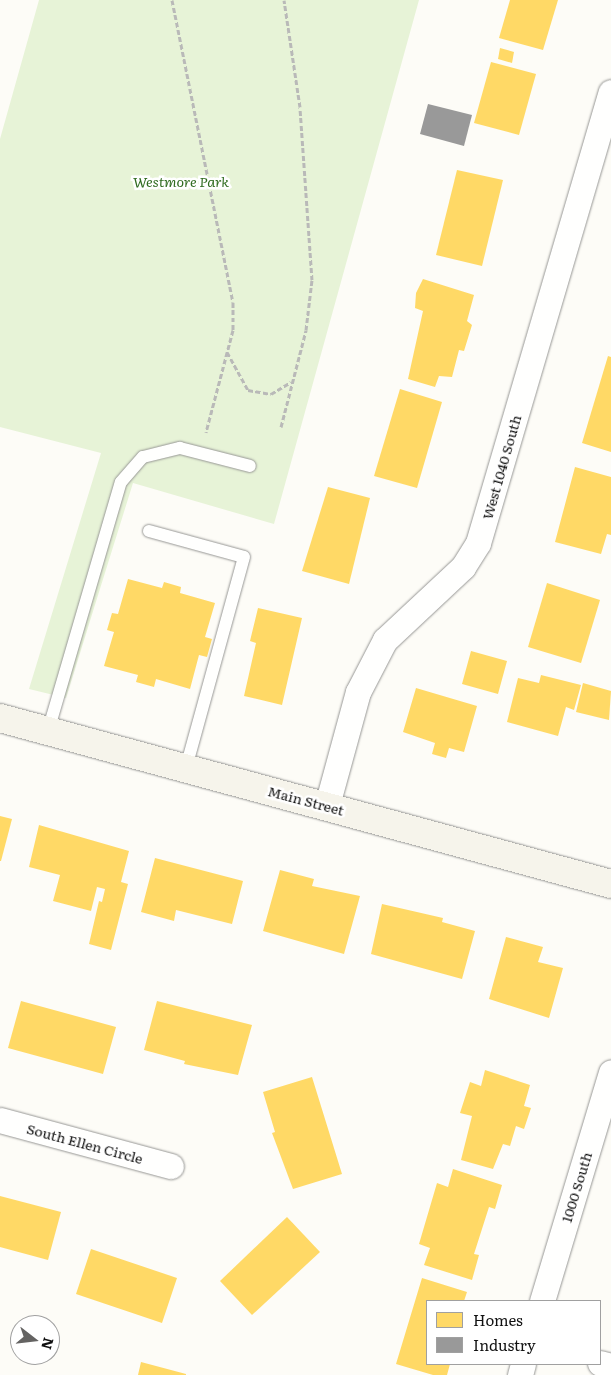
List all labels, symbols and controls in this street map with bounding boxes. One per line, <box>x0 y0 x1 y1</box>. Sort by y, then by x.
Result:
park label: Westmore Park <box>133 173 229 189</box>
street label: West 1040 South <box>478 413 524 521</box>
street label: Main Street <box>266 782 346 818</box>
street label: South Ellen Circle <box>25 1119 145 1167</box>
street label: 1000 South <box>557 1150 595 1224</box>
legend <box>426 1300 601 1365</box>
text: Homes <box>473 1308 523 1331</box>
north arrow <box>10 1315 60 1365</box>
text: Industry <box>473 1333 536 1356</box>
text: N <box>37 1335 60 1352</box>

